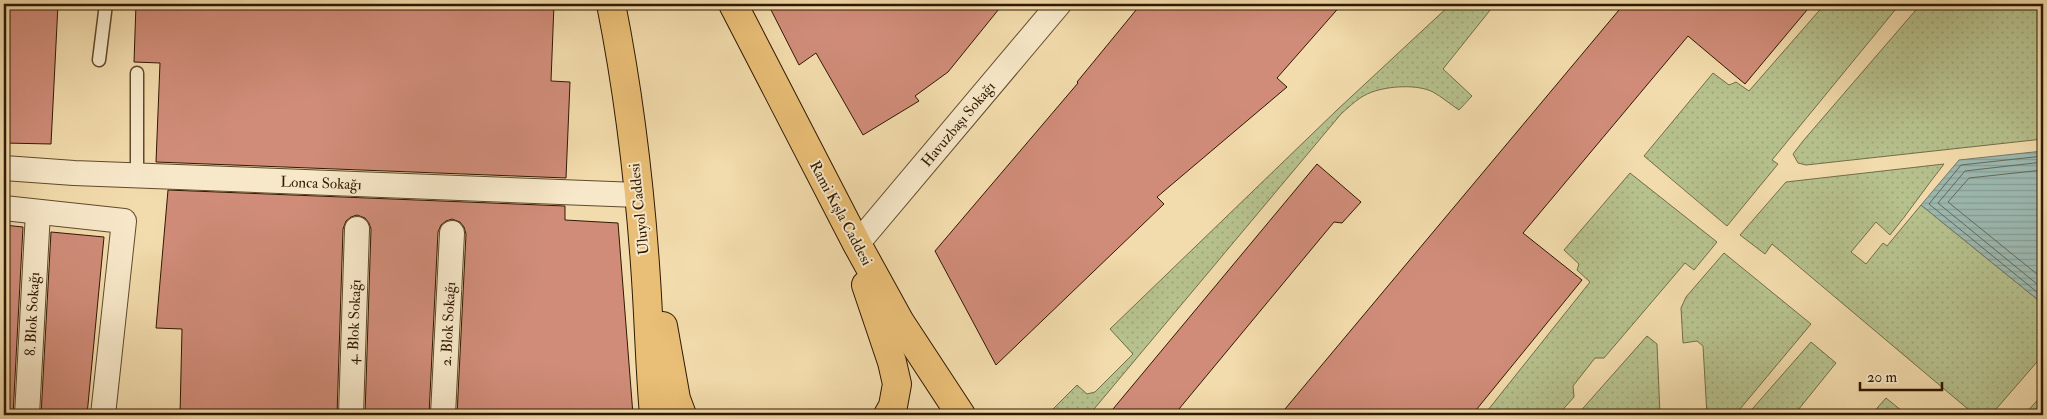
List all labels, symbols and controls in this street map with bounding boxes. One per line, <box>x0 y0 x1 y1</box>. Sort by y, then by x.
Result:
street label: Havuzbaşı Sokağı <box>917 78 1000 171</box>
street label: Rami Kışla Caddesi <box>805 158 876 269</box>
street label: Uluyol Caddesi <box>625 162 654 256</box>
street label: Lonca Sokağı <box>280 173 362 194</box>
street label: 8. Blok Sokağı <box>21 271 44 357</box>
street label: 4. Blok Sokağı <box>344 279 365 365</box>
street label: 2. Blok Sokağı <box>437 281 460 367</box>
scale bar <box>1860 359 1942 391</box>
text: 20 m <box>1867 368 1897 387</box>

